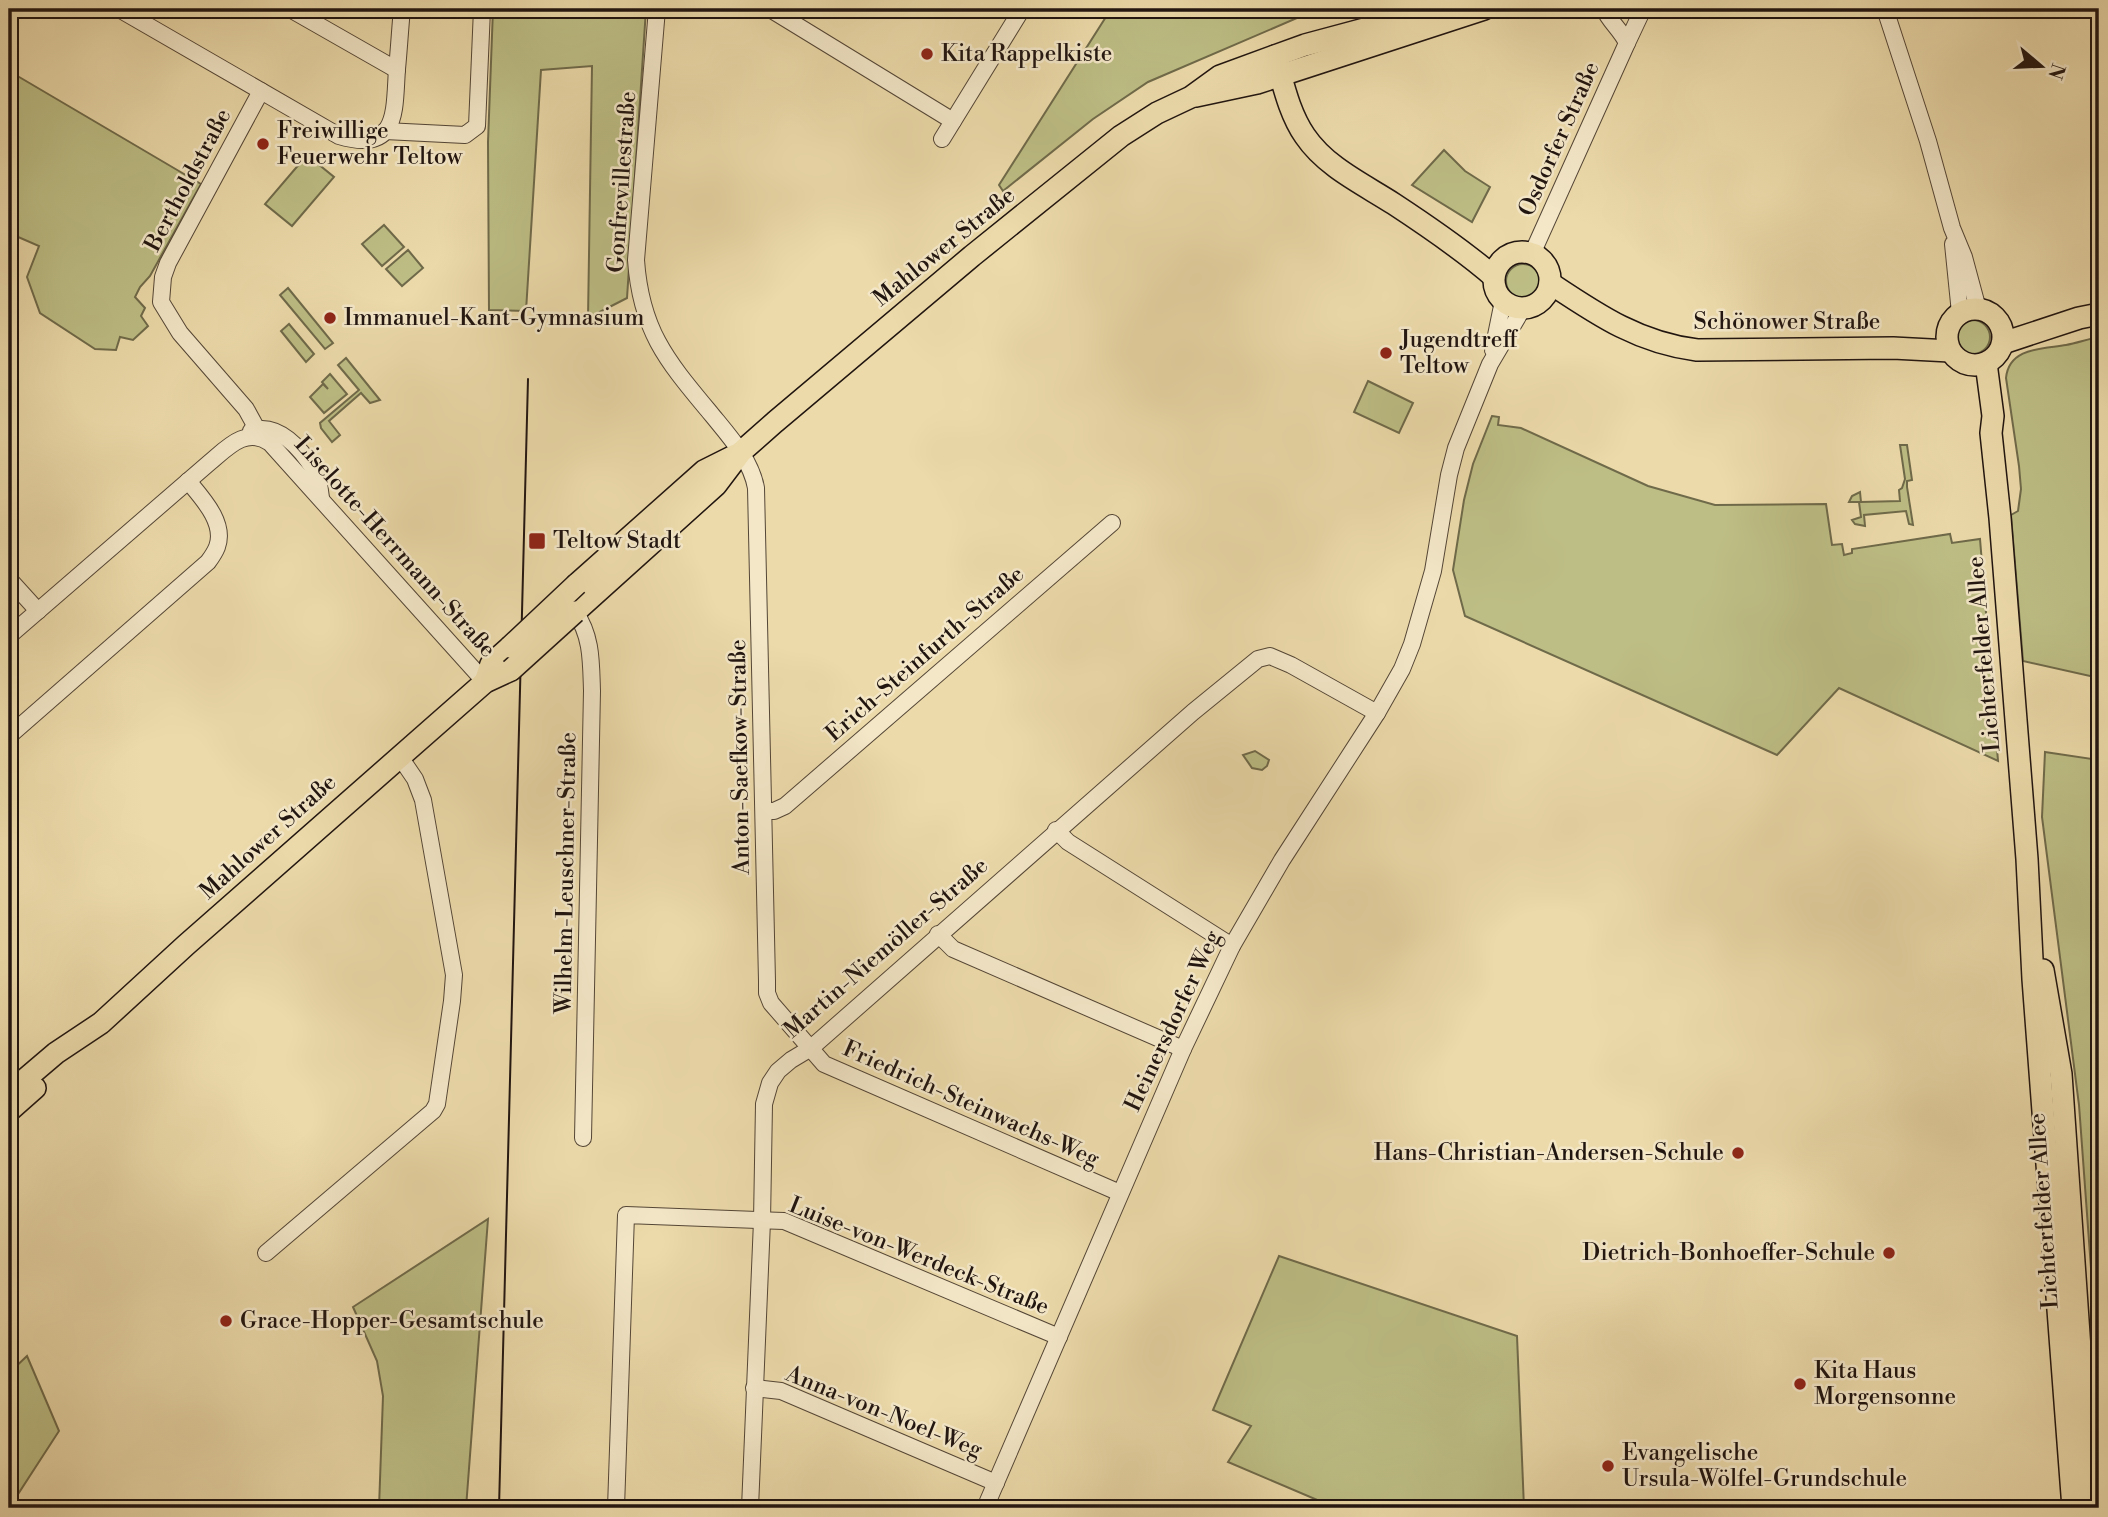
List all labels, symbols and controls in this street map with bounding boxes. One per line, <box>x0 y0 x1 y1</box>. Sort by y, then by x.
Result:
north arrow <box>2007 32 2076 102</box>
place label: Kita Rappelkiste <box>941 40 1113 68</box>
marker: Kita Rappelkiste <box>919 46 935 62</box>
street label: Osdorfer Straße <box>1512 57 1606 221</box>
text: N <box>2042 60 2070 82</box>
street label: Gonfrevillestraße <box>602 90 642 274</box>
street label: Bertholdstraße <box>138 104 237 257</box>
place label: Freiwillige Feuerwehr Teltow <box>277 117 463 171</box>
marker: Freiwillige Feuerwehr Teltow <box>255 136 271 152</box>
street label: Mahlower Straße <box>867 181 1021 313</box>
place label: Immanuel-Kant-Gymnasium <box>344 304 644 332</box>
street label: Schönower Straße <box>1694 308 1880 336</box>
marker: Immanuel-Kant-Gymnasium <box>322 310 338 326</box>
place label: Jugendtreff Teltow <box>1399 326 1518 380</box>
marker: Jugendtreff Teltow <box>1378 345 1394 361</box>
street label: Liselotte-Herrmann-Straße <box>288 431 502 663</box>
place label: Teltow Stadt <box>553 527 681 555</box>
marker: Teltow Stadt <box>527 531 547 551</box>
street label: Lichterfelder Allee <box>1961 555 2007 753</box>
street label: Erich-Steinfurth-Straße <box>820 560 1030 748</box>
street label: Anton-Saefkow-Straße <box>724 639 756 876</box>
street label: Wilhelm-Leuschner-Straße <box>550 732 582 1015</box>
street label: Mahlower Straße <box>194 768 342 906</box>
street label: Martin-Niemöller-Straße <box>778 852 994 1044</box>
street label: Heinersdorfer Weg <box>1119 926 1227 1116</box>
street label: Friedrich-Steinwachs-Weg <box>838 1035 1104 1173</box>
street label: Lichterfelder Allee <box>2023 1112 2065 1310</box>
place label: Hans-Christian-Andersen-Schule <box>1374 1139 1724 1167</box>
marker: Hans-Christian-Andersen-Schule <box>1730 1145 1746 1161</box>
street label: Luise-von-Werdeck-Straße <box>785 1191 1053 1321</box>
place label: Dietrich-Bonhoeffer-Schule <box>1582 1239 1875 1267</box>
marker: Dietrich-Bonhoeffer-Schule <box>1881 1245 1897 1261</box>
place label: Grace-Hopper-Gesamtschule <box>240 1307 544 1335</box>
marker: Grace-Hopper-Gesamtschule <box>218 1313 234 1329</box>
place label: Kita Haus Morgensonne <box>1814 1357 1956 1411</box>
street label: Anna-von-Noel-Weg <box>781 1359 987 1464</box>
marker: Kita Haus Morgensonne <box>1792 1376 1808 1392</box>
place label: Evangelische Ursula-Wölfel-Grundschule <box>1622 1439 1907 1493</box>
marker: Evangelische Ursula-Wölfel-Grundschule <box>1600 1458 1616 1474</box>

